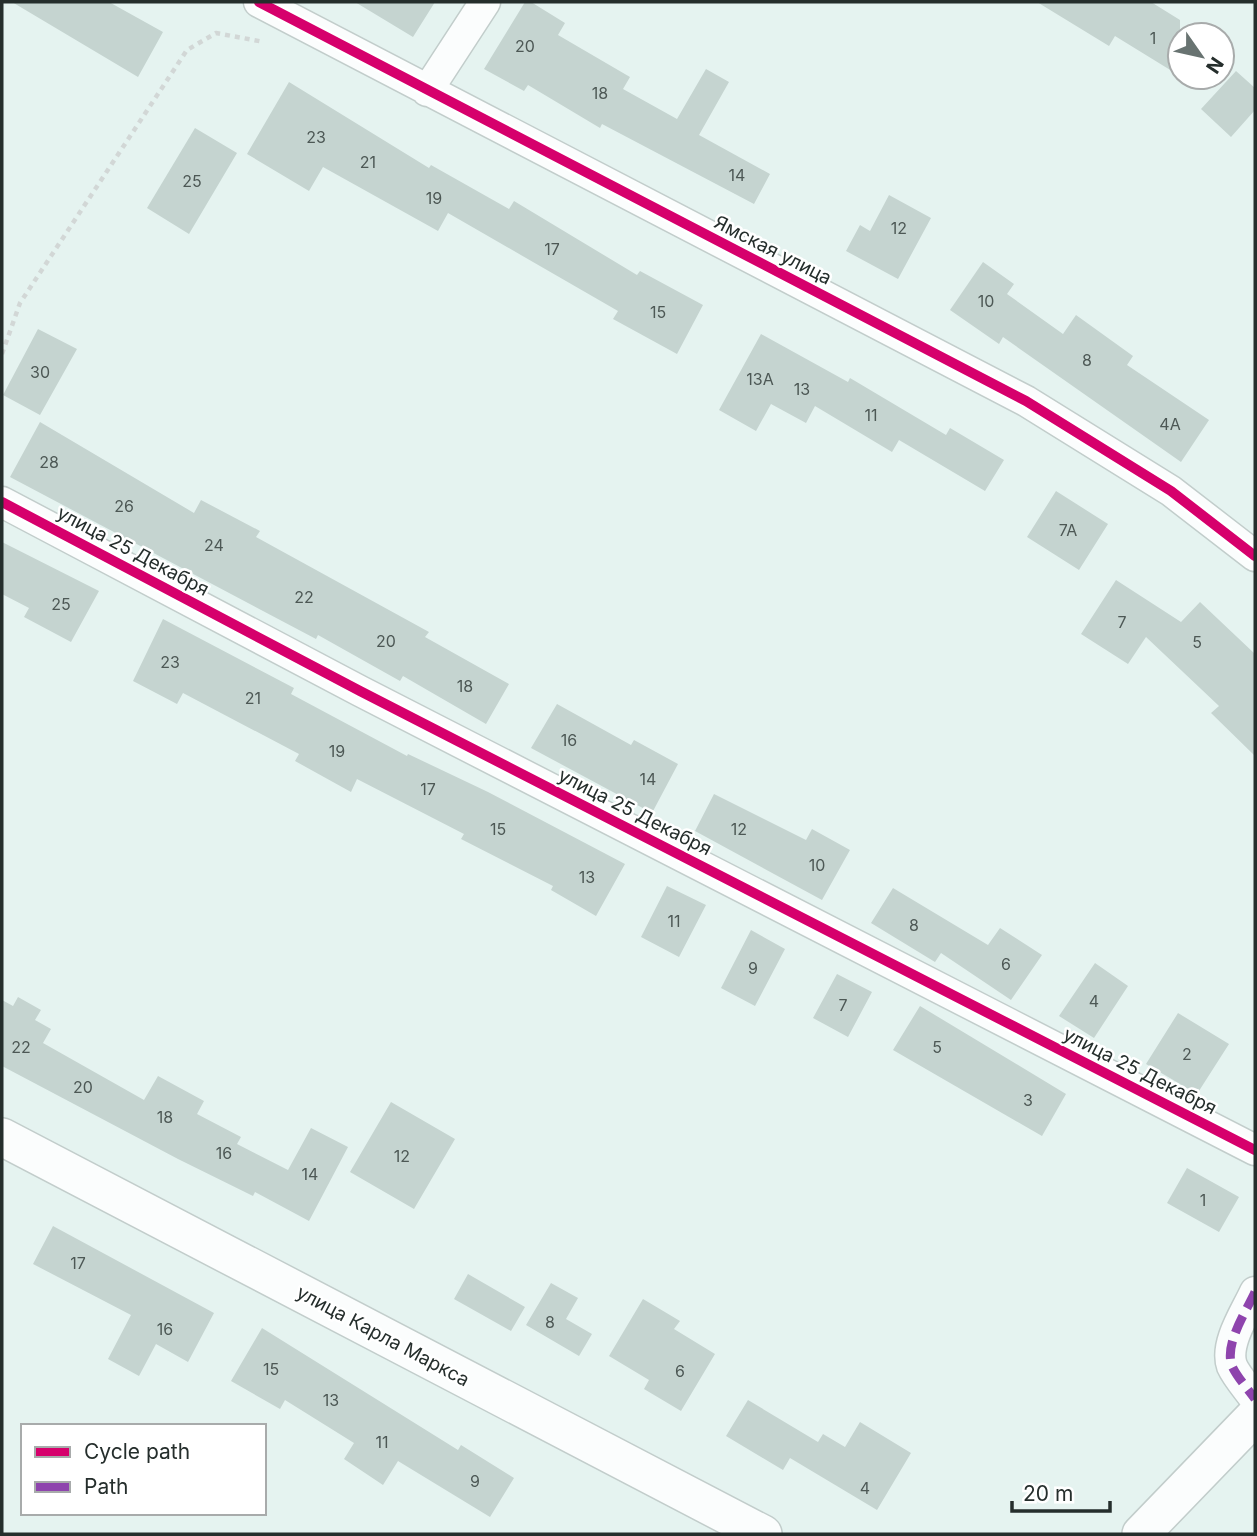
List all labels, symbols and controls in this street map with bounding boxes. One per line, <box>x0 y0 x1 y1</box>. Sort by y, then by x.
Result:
north arrow <box>1166 21 1236 91</box>
house number: 1 <box>1150 28 1156 48</box>
house number: 20 <box>515 36 535 56</box>
text: N <box>1201 53 1228 78</box>
house number: 18 <box>592 83 608 103</box>
house number: 23 <box>306 127 326 147</box>
house number: 21 <box>360 152 376 172</box>
house number: 14 <box>729 165 745 185</box>
house number: 25 <box>182 171 202 191</box>
house number: 19 <box>426 188 442 208</box>
street label: Ямская улица <box>711 211 835 289</box>
house number: 12 <box>891 218 907 238</box>
house number: 17 <box>544 239 560 259</box>
house number: 10 <box>978 291 994 311</box>
house number: 15 <box>650 302 666 322</box>
house number: 8 <box>1082 350 1092 370</box>
house number: 30 <box>30 362 50 382</box>
house number: 13А <box>746 369 774 389</box>
house number: 13 <box>794 379 810 399</box>
house number: 11 <box>864 405 878 425</box>
house number: 4А <box>1159 414 1181 434</box>
house number: 28 <box>39 452 59 472</box>
house number: 26 <box>114 496 134 516</box>
street label: улица 25 Декабря <box>53 501 213 601</box>
house number: 7А <box>1059 520 1077 540</box>
house number: 24 <box>204 535 224 555</box>
house number: 22 <box>294 587 314 607</box>
house number: 25 <box>51 594 71 614</box>
house number: 7 <box>1117 612 1127 632</box>
house number: 20 <box>376 631 396 651</box>
house number: 5 <box>1192 632 1202 652</box>
house number: 23 <box>160 652 180 672</box>
house number: 18 <box>457 676 473 696</box>
house number: 21 <box>245 688 261 708</box>
house number: 16 <box>561 730 577 750</box>
house number: 19 <box>329 741 345 761</box>
street label: улица 25 Декабря <box>555 763 715 861</box>
house number: 14 <box>640 769 656 789</box>
house number: 17 <box>420 779 436 799</box>
house number: 15 <box>490 819 506 839</box>
house number: 12 <box>731 819 747 839</box>
house number: 10 <box>809 855 825 875</box>
house number: 13 <box>579 867 595 887</box>
house number: 11 <box>667 911 681 931</box>
house number: 8 <box>909 915 919 935</box>
house number: 6 <box>1001 954 1011 974</box>
house number: 9 <box>748 958 758 978</box>
house number: 4 <box>1089 991 1099 1011</box>
house number: 7 <box>838 995 848 1015</box>
street label: улица 25 Декабря <box>1060 1022 1220 1120</box>
house number: 22 <box>11 1037 31 1057</box>
house number: 5 <box>932 1037 942 1057</box>
house number: 2 <box>1182 1044 1192 1064</box>
house number: 20 <box>73 1077 93 1097</box>
house number: 3 <box>1023 1090 1033 1110</box>
house number: 18 <box>157 1107 173 1127</box>
house number: 16 <box>216 1143 232 1163</box>
house number: 12 <box>394 1146 410 1166</box>
house number: 14 <box>302 1164 318 1184</box>
house number: 1 <box>1200 1190 1206 1210</box>
house number: 17 <box>70 1253 86 1273</box>
street label: улица Карла Маркса <box>293 1281 473 1391</box>
house number: 8 <box>545 1312 555 1332</box>
house number: 16 <box>157 1319 173 1339</box>
house number: 15 <box>263 1359 279 1379</box>
house number: 6 <box>675 1361 685 1381</box>
house number: 13 <box>323 1390 339 1410</box>
legend <box>21 1424 266 1515</box>
house number: 11 <box>375 1432 389 1452</box>
text: Cycle path <box>84 1439 190 1464</box>
scale bar <box>1012 1470 1110 1514</box>
house number: 9 <box>470 1471 480 1491</box>
text: Path <box>84 1474 129 1499</box>
house number: 4 <box>860 1478 870 1498</box>
text: 20 m <box>1023 1481 1073 1506</box>

